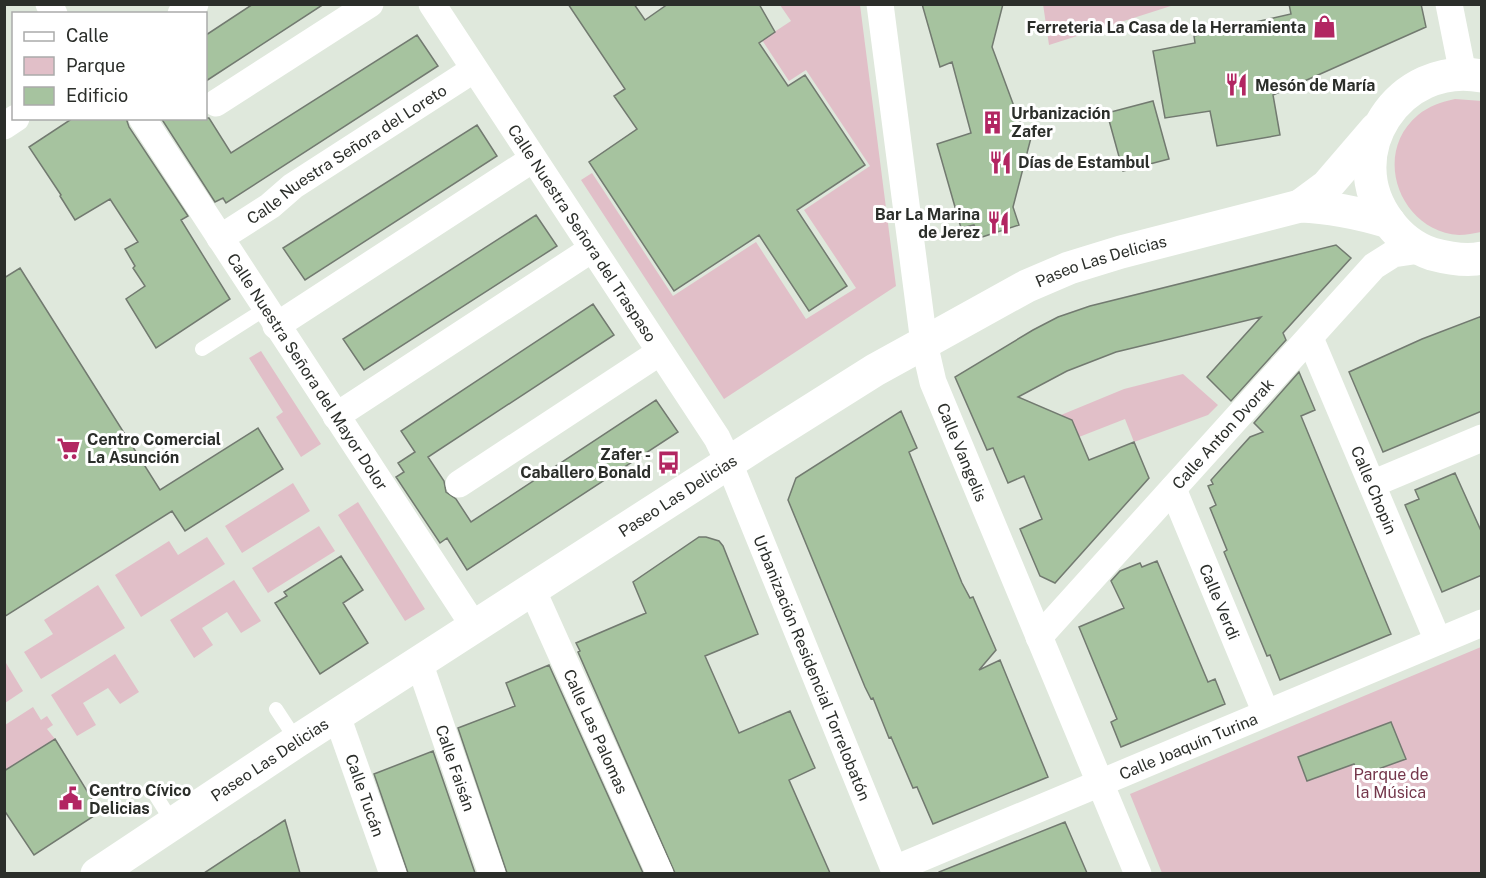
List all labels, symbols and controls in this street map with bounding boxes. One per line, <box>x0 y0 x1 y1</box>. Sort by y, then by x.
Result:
legend <box>12 12 207 120</box>
shop icon: Ferreteria La Casa de la Herramienta <box>1311 14 1337 40</box>
place label: Ferreteria La Casa de la Herramienta <box>1026 18 1306 37</box>
text: Calle <box>66 25 109 46</box>
text: Parque <box>66 55 126 76</box>
restaurant icon: Mesón de María <box>1224 72 1250 98</box>
place label: Mesón de María <box>1255 76 1375 95</box>
street label: Calle Nuestra Señora del Loreto <box>243 80 450 228</box>
text: Edificio <box>66 85 128 106</box>
place label: Urbanización Zafer <box>1011 104 1111 141</box>
building icon: Urbanización Zafer <box>980 109 1006 135</box>
street label: Calle Nuestra Señora del Traspaso <box>504 121 661 345</box>
restaurant icon: Días de Estambul <box>987 149 1013 175</box>
place label: Días de Estambul <box>1018 153 1150 172</box>
place label: Bar La Marina de Jerez <box>875 205 980 242</box>
restaurant icon: Bar La Marina de Jerez <box>985 210 1011 236</box>
street label: Paseo Las Delicias <box>1032 231 1169 291</box>
street label: Calle Nuestra Señora del Mayor Dolor <box>223 250 392 494</box>
street label: Calle Anton Dvorak <box>1168 375 1277 493</box>
street label: Calle Vangelis <box>933 400 991 504</box>
place label: Centro Comercial La Asunción <box>87 430 221 467</box>
supermarket icon: Centro Comercial La Asunción <box>56 435 82 461</box>
street label: Calle Chopin <box>1347 443 1401 537</box>
place label: Zafer - Caballero Bonald <box>520 445 651 482</box>
street label: Paseo Las Delicias <box>615 450 740 541</box>
bus stop icon: Zafer - Caballero Bonald <box>656 450 682 476</box>
street label: Urbanización Residencial Torrelobatón <box>750 532 875 803</box>
street label: Calle Verdi <box>1196 561 1244 642</box>
street label: Calle Las Palomas <box>560 666 632 797</box>
street label: Calle Joaquín Turina <box>1116 709 1260 783</box>
street label: Paseo Las Delicias <box>207 714 332 805</box>
street label: Calle Faisán <box>432 722 479 814</box>
street label: Calle Tucán <box>342 751 388 839</box>
park label: Parque de la Música <box>1353 765 1429 802</box>
place label: Centro Cívico Delicias <box>89 781 191 818</box>
public building icon: Centro Cívico Delicias <box>58 786 84 812</box>

